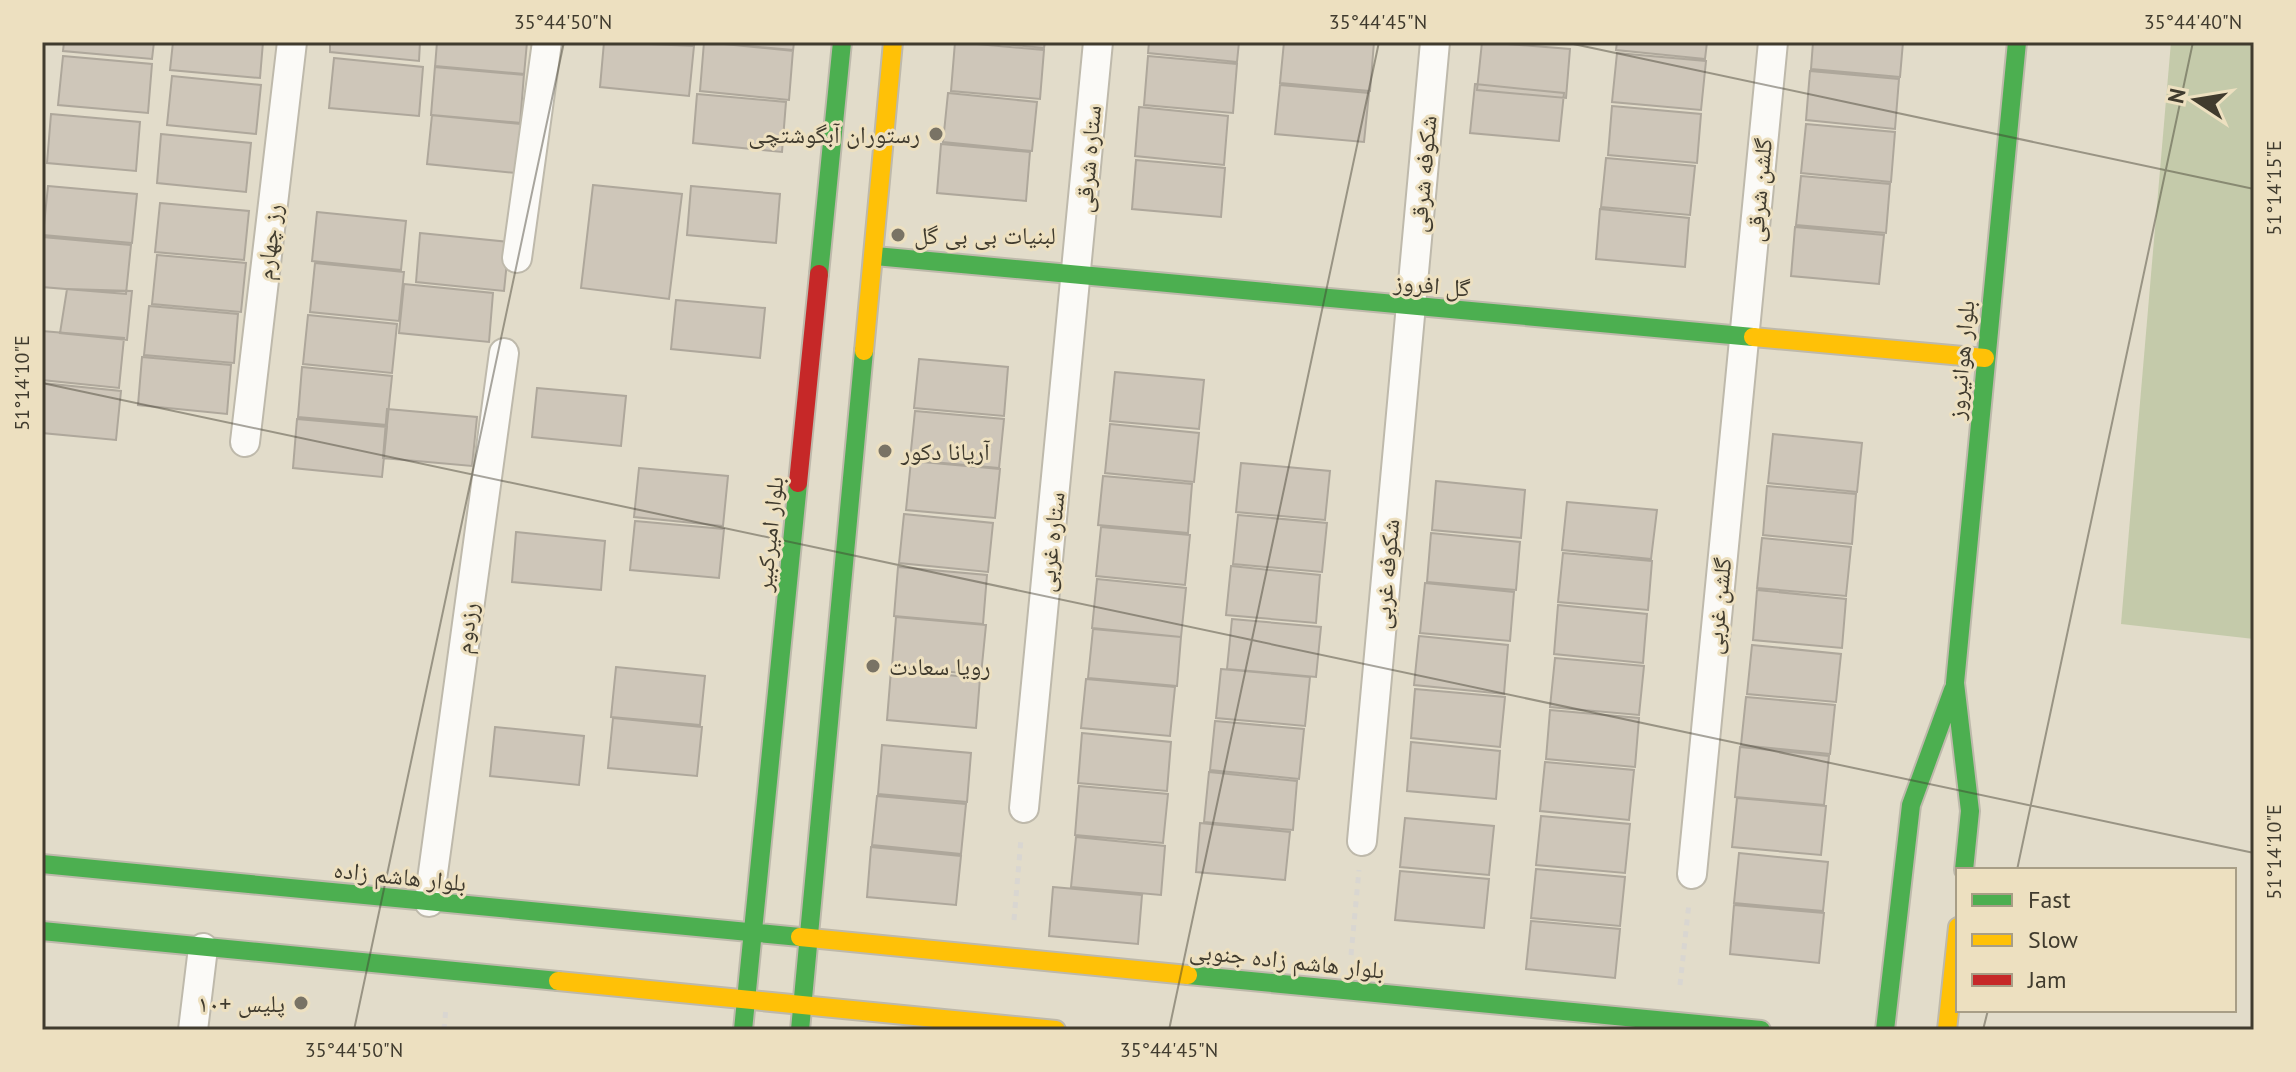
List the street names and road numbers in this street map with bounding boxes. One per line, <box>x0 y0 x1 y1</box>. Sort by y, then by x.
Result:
street label: ستاره شرقی <box>1068 104 1108 214</box>
street label: شکوفه شرقی <box>1402 114 1444 234</box>
street label: گلشن شرقی <box>1739 137 1779 243</box>
street label: رز چهارم <box>249 202 290 282</box>
street label: گل افروز <box>1392 266 1472 304</box>
street label: بلوار هوانیروز <box>1940 299 1982 422</box>
street label: بلوار امیرکبیر <box>747 475 790 594</box>
street label: ستاره غربی <box>1030 490 1072 594</box>
street label: شکوفه غربی <box>1366 518 1406 630</box>
street label: گلشن غربی <box>1698 556 1738 656</box>
street label: رزدوم <box>447 600 486 656</box>
street label: بلوار هاشم زاده <box>332 854 468 899</box>
street label: بلوار هاشم زاده جنوبی <box>1188 934 1386 987</box>

